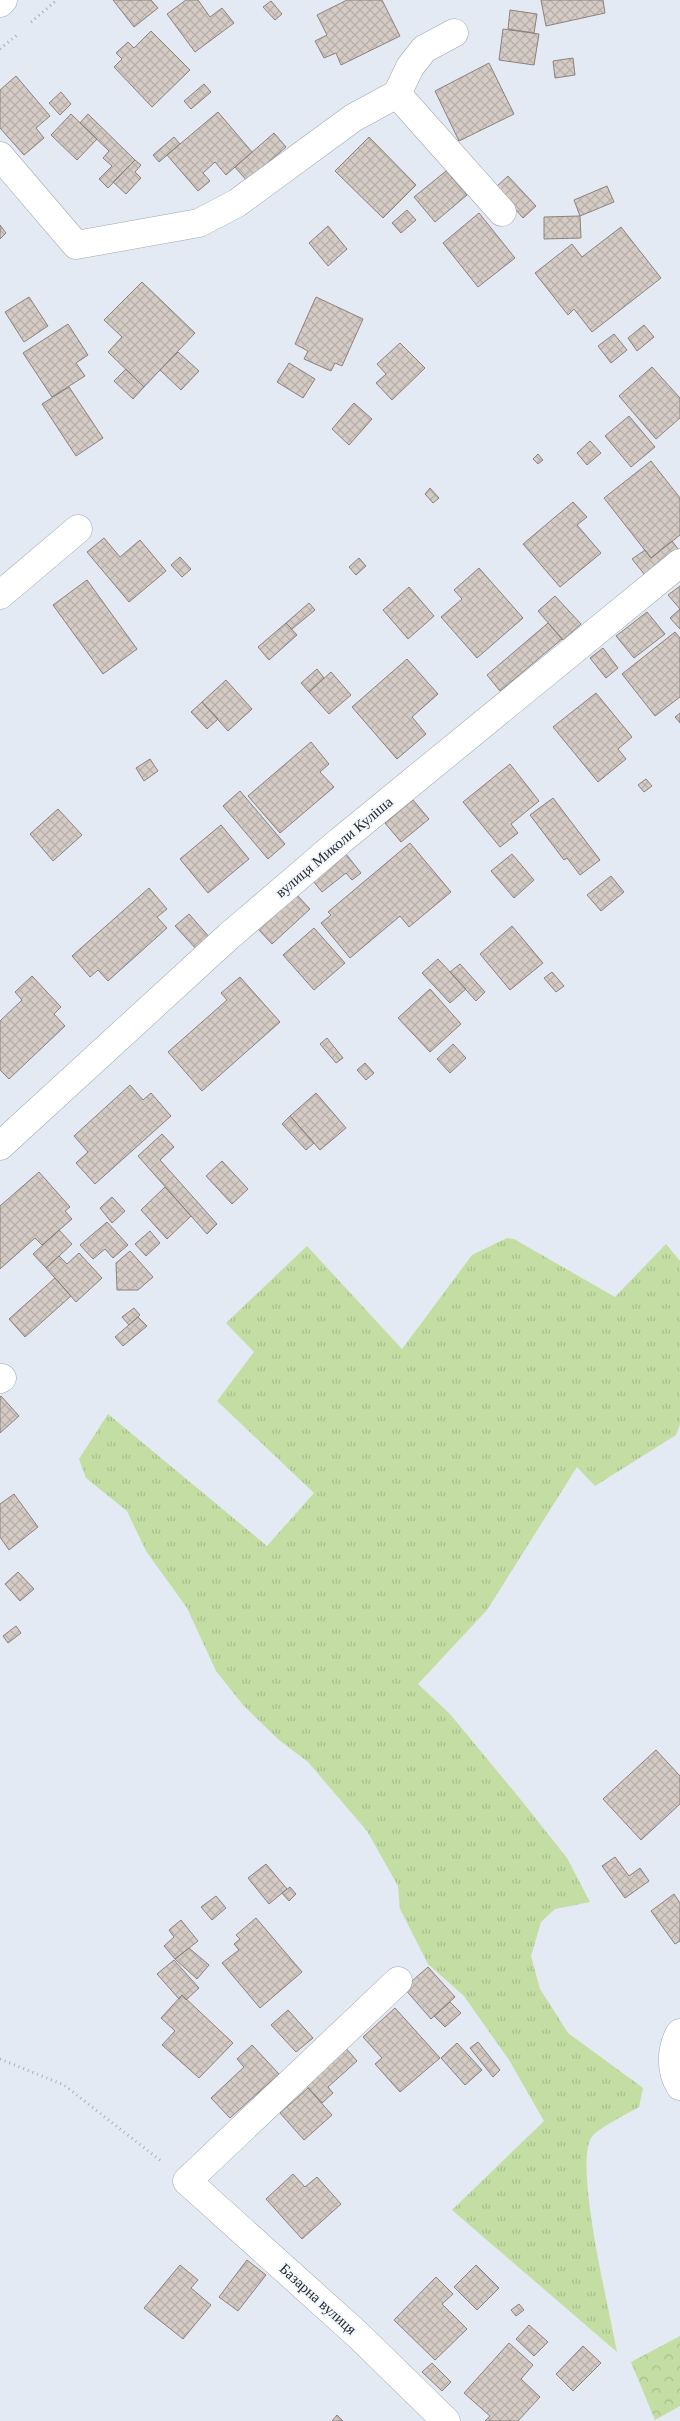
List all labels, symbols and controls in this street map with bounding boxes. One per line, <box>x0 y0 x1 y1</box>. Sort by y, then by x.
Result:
street label: вулиця Миколи Куліша <box>272 793 396 901</box>
street label: Базарна вулиця <box>276 2260 360 2338</box>

